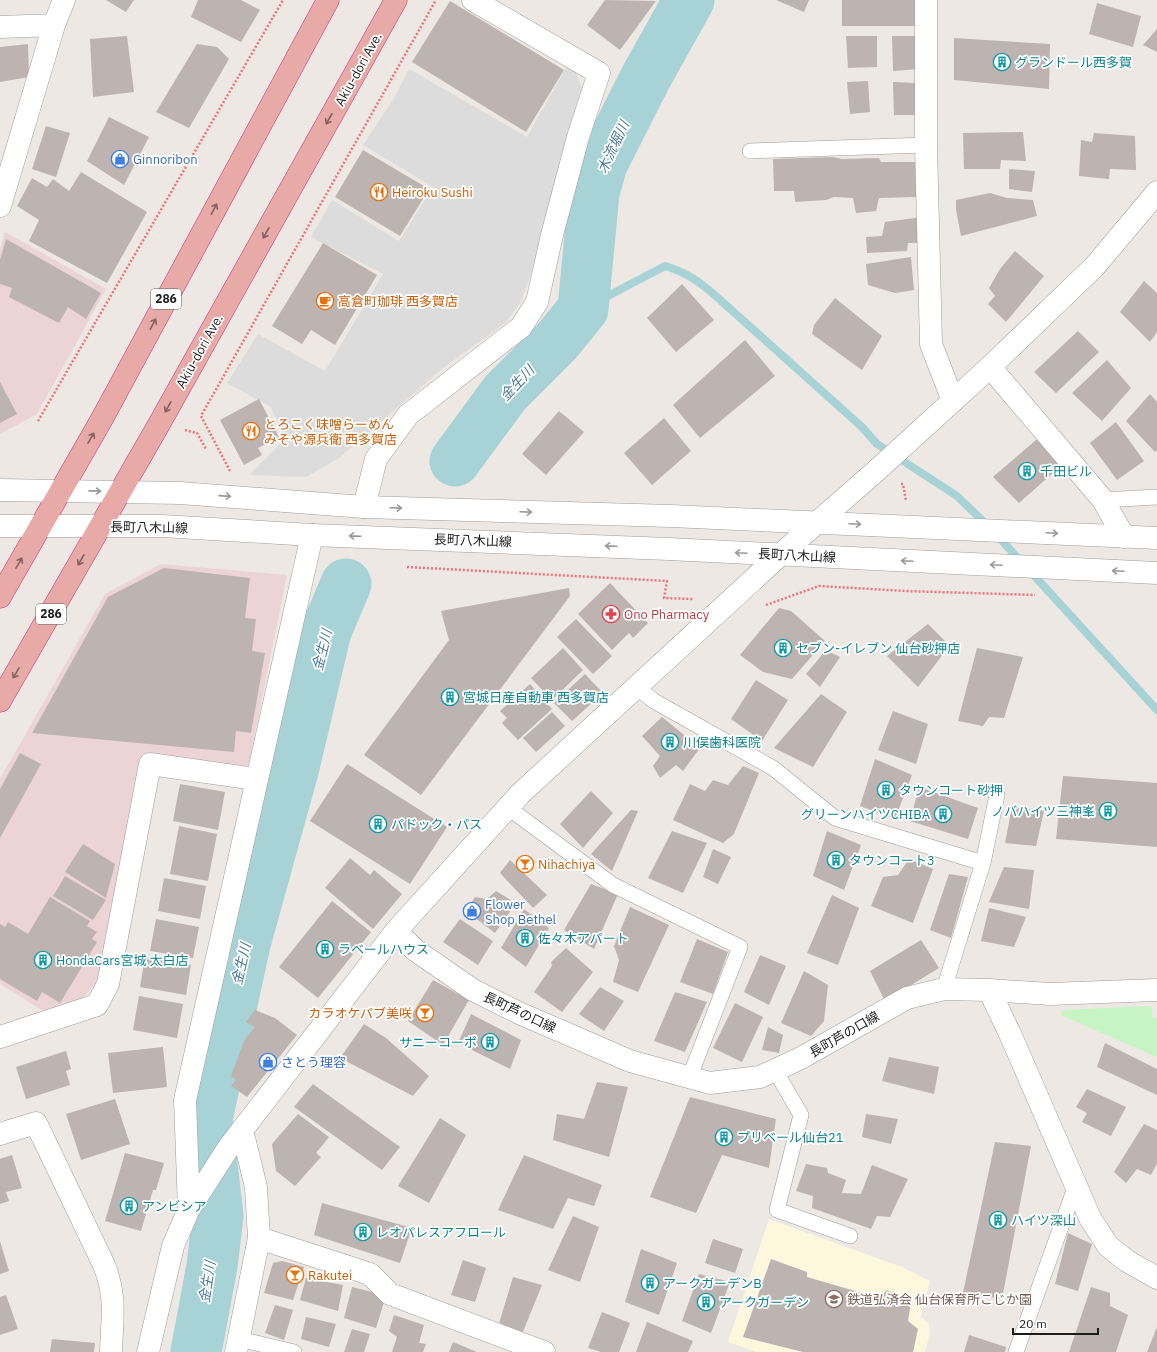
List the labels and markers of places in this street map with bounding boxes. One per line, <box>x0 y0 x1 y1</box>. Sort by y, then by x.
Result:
building icon: グランドール西多賀 <box>992 52 1012 72</box>
place label: グランドール西多賀 <box>1015 54 1132 71</box>
shop icon: Ginnoribon <box>110 149 130 169</box>
place label: Ginnoribon <box>133 151 198 168</box>
restaurant icon: Heiroku Sushi <box>369 182 389 202</box>
place label: Heiroku Sushi <box>392 184 473 201</box>
cafe icon: 高倉町珈琲 西多賀店 <box>315 291 335 311</box>
place label: 高倉町珈琲 西多賀店 <box>338 293 458 310</box>
place label: とろこく味噌らーめん みそや源兵衛 西多賀店 <box>264 416 397 448</box>
restaurant icon: とろこく味噌らーめん みそや源兵衛 西多賀店 <box>241 421 261 441</box>
building icon: 千田ビル <box>1017 461 1037 481</box>
place label: 千田ビル <box>1040 463 1092 480</box>
pharmacy icon: Ono Pharmacy <box>601 604 621 624</box>
place label: Ono Pharmacy <box>624 606 710 623</box>
building icon: セブン-イレブン 仙台砂押店 <box>773 638 793 658</box>
place label: セブン-イレブン 仙台砂押店 <box>796 640 960 657</box>
building icon: 宮城日産自動車 西多賀店 <box>440 687 460 707</box>
place label: 宮城日産自動車 西多賀店 <box>463 689 609 706</box>
building icon: 川俣歯科医院 <box>660 732 680 752</box>
place label: 川俣歯科医院 <box>683 734 761 751</box>
building icon: タウンコート砂押 <box>876 780 896 800</box>
place label: タウンコート砂押 <box>899 782 1003 799</box>
building icon: ノバハイツ三神峯 <box>1098 801 1118 821</box>
place label: ノバハイツ三神峯 <box>991 803 1095 820</box>
building icon: グリーンハイツCHIBA <box>933 804 953 824</box>
place label: グリーンハイツCHIBA <box>801 806 931 823</box>
building icon: パドック・パス <box>368 814 388 834</box>
place label: パドック・パス <box>391 816 482 833</box>
building icon: タウンコート3 <box>826 850 846 870</box>
place label: タウンコート3 <box>849 852 935 869</box>
bar icon: Nihachiya <box>515 854 535 874</box>
place label: Nihachiya <box>538 856 595 873</box>
place label: Flower Shop Bethel <box>485 896 557 928</box>
shop icon: Flower Shop Bethel <box>462 901 482 921</box>
building icon: 佐々木アパート <box>515 928 535 948</box>
place label: 佐々木アパート <box>538 930 629 947</box>
building icon: ラベールハウス <box>315 939 335 959</box>
place label: ラベールハウス <box>338 941 429 958</box>
building icon: HondaCars宮城 太白店 <box>33 950 53 970</box>
place label: HondaCars宮城 太白店 <box>56 952 189 969</box>
bar icon: カラオケパブ美咲 <box>415 1003 435 1023</box>
place label: カラオケパブ美咲 <box>309 1005 412 1022</box>
building icon: サニーコーポ <box>480 1032 500 1052</box>
place label: サニーコーポ <box>399 1034 477 1051</box>
shop icon: さとう理容 <box>258 1052 278 1072</box>
place label: さとう理容 <box>281 1054 346 1071</box>
building icon: プリベール仙台21 <box>714 1127 734 1147</box>
place label: プリベール仙台21 <box>737 1129 844 1146</box>
building icon: アンビシア <box>119 1196 139 1216</box>
place label: アンビシア <box>142 1198 206 1215</box>
building icon: ハイツ深山 <box>988 1210 1008 1230</box>
place label: ハイツ深山 <box>1011 1212 1076 1229</box>
building icon: レオパレスアフロール <box>353 1222 373 1242</box>
place label: レオパレスアフロール <box>376 1224 506 1241</box>
bar icon: Rakutei <box>285 1265 305 1285</box>
place label: Rakutei <box>308 1267 352 1284</box>
building icon: アークガーデンB <box>640 1273 660 1293</box>
place label: アークガーデンB <box>663 1275 762 1292</box>
school or university icon: 鉄道弘済会 仙台保育所こじか園 <box>824 1289 844 1309</box>
place label: 鉄道弘済会 仙台保育所こじか園 <box>847 1291 1032 1308</box>
building icon: アークガーデン <box>696 1292 716 1312</box>
place label: アークガーデン <box>719 1294 809 1311</box>

